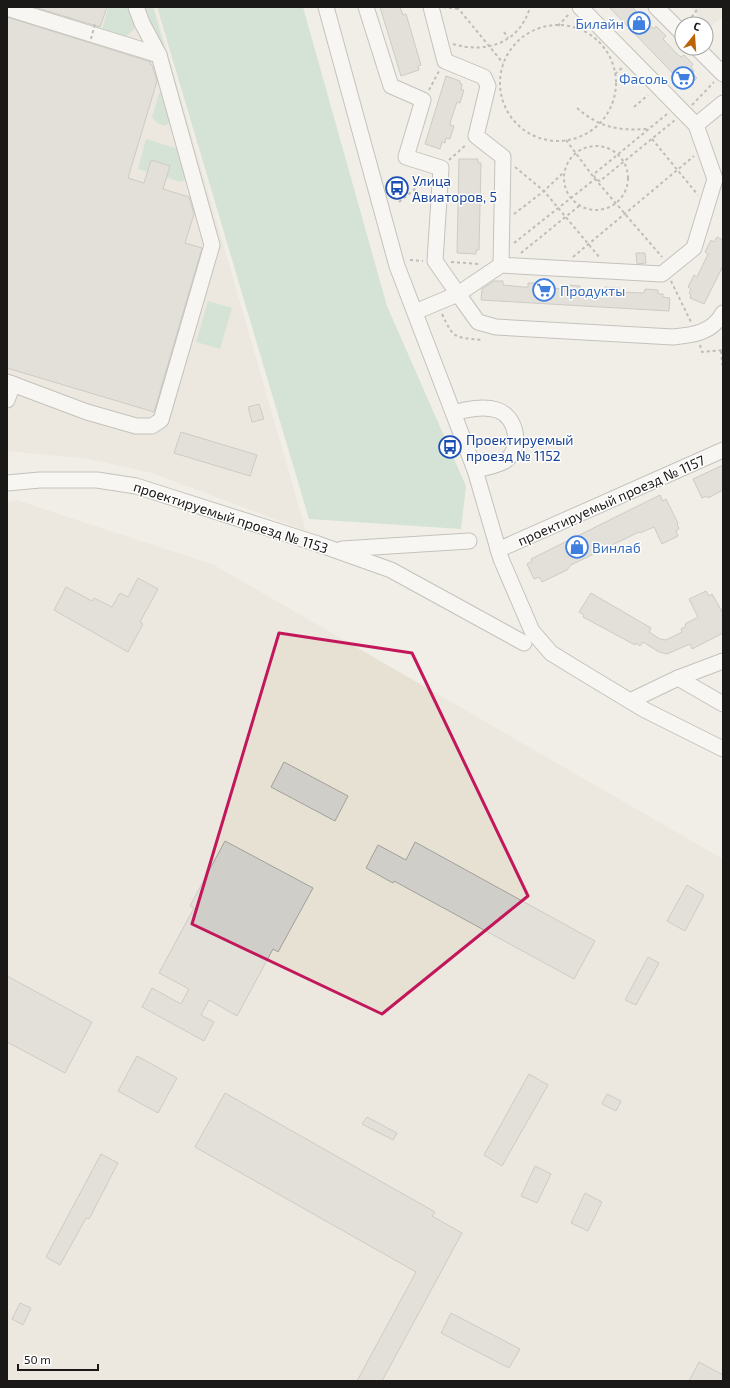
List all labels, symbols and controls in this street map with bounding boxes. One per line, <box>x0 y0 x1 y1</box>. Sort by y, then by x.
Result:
shop icon: Билайн <box>626 10 652 36</box>
place label: Билайн <box>575 15 624 32</box>
north arrow <box>674 16 714 56</box>
text: С <box>692 19 703 33</box>
supermarket icon: Фасоль <box>670 65 696 91</box>
place label: Фасоль <box>619 70 668 87</box>
place label: Улица Авиаторов, 5 <box>412 172 497 205</box>
bus stop icon: Улица Авиаторов, 5 <box>384 175 410 201</box>
supermarket icon: Продукты <box>531 277 557 303</box>
place label: Продукты <box>560 282 625 299</box>
place label: Проектируемый проезд № 1152 <box>466 431 573 464</box>
bus stop icon: Проектируемый проезд № 1152 <box>437 434 463 460</box>
street label: проектируемый проезд № 1157 <box>515 451 707 549</box>
street label: проектируемый проезд № 1153 <box>131 477 331 557</box>
shop icon: Винлаб <box>564 534 590 560</box>
place label: Винлаб <box>592 539 641 556</box>
scale bar <box>18 1346 98 1372</box>
text: 50 m <box>24 1352 51 1366</box>

